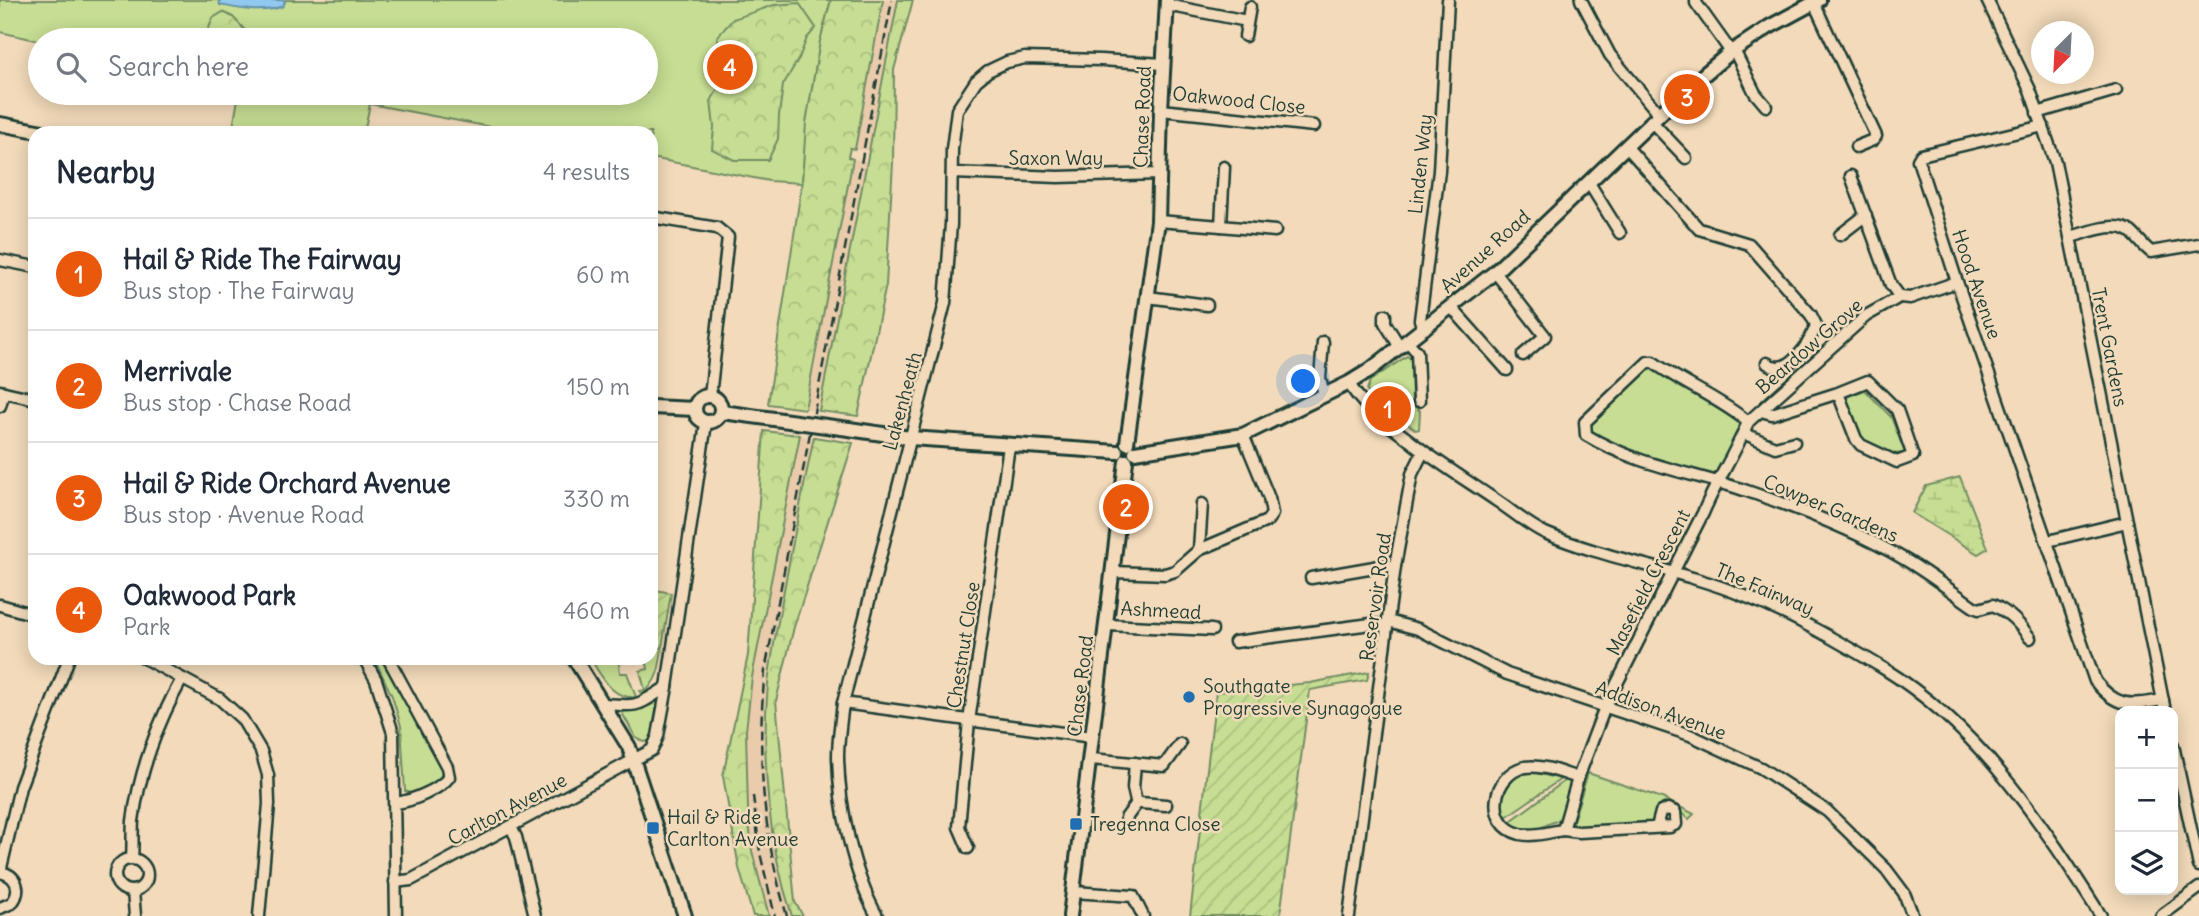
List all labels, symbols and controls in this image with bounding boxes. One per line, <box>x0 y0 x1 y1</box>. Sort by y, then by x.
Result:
north arrow <box>2031 21 2094 84</box>
search box <box>28 28 658 105</box>
pin: 4 <box>707 41 753 93</box>
icon: search <box>52 48 90 86</box>
text: Search here <box>108 50 249 83</box>
street label: Chase Road <box>1128 65 1156 169</box>
pin: 3 <box>1664 71 1710 123</box>
street label: Oakwood Close <box>1171 81 1307 119</box>
street label: Linden Way <box>1403 113 1437 215</box>
street label: Saxon Way <box>1009 146 1103 170</box>
text: Nearby <box>56 153 156 191</box>
text: 4 results <box>543 157 630 186</box>
street label: Avenue Road <box>1435 204 1535 298</box>
street label: Hood Avenue <box>1947 226 2007 342</box>
text: Hail & Ride The Fairway <box>123 243 402 276</box>
text: 1 <box>74 260 84 289</box>
text: 60 m <box>576 260 630 289</box>
text: Bus stop · The Fairway <box>123 276 355 305</box>
street label: Trent Gardens <box>2087 285 2133 409</box>
street label: Beardow Grove <box>1751 293 1867 399</box>
street label: Lakenheath <box>877 349 927 453</box>
text: Merrivale <box>123 355 232 388</box>
your location <box>1286 364 1320 398</box>
text: 2 <box>73 372 85 401</box>
text: 150 m <box>567 372 630 401</box>
pin: 1 <box>1365 383 1411 435</box>
text: Bus stop · Chase Road <box>123 388 352 417</box>
text: Hail & Ride Orchard Avenue <box>123 467 451 500</box>
street label: Cowper Gardens <box>1760 469 1902 547</box>
pin: 2 <box>1103 481 1149 533</box>
text: 3 <box>72 484 86 513</box>
text: 330 m <box>563 484 630 513</box>
text: Bus stop · Avenue Road <box>123 500 364 529</box>
street label: Masefield Crescent <box>1601 505 1695 659</box>
street label: Reservoir Road <box>1354 531 1396 663</box>
street label: The Fairway <box>1712 557 1818 621</box>
text: Oakwood Park <box>123 579 296 612</box>
street label: Chestnut Close <box>941 580 985 710</box>
text: 4 <box>72 596 86 625</box>
text: 460 m <box>563 596 630 625</box>
street label: Ashmead <box>1120 596 1202 624</box>
text: Park <box>123 612 171 641</box>
street label: Chase Road <box>1062 634 1098 738</box>
place label: Southgate Progressive Synagogue <box>1203 674 1402 720</box>
street label: Addison Avenue <box>1592 675 1730 745</box>
marker: Southgate Progressive Synagogue <box>1181 689 1197 705</box>
map controls <box>2115 706 2178 895</box>
button: + <box>2115 706 2178 769</box>
street label: Carlton Avenue <box>443 768 571 850</box>
button: − <box>2115 769 2178 832</box>
place label: Hail & Ride Carlton Avenue <box>667 805 799 851</box>
place label: Tregenna Close <box>1090 812 1221 836</box>
marker: Tregenna Close <box>1068 816 1084 832</box>
marker: Hail & Ride Carlton Avenue <box>645 820 661 836</box>
button: layers <box>2115 832 2178 895</box>

